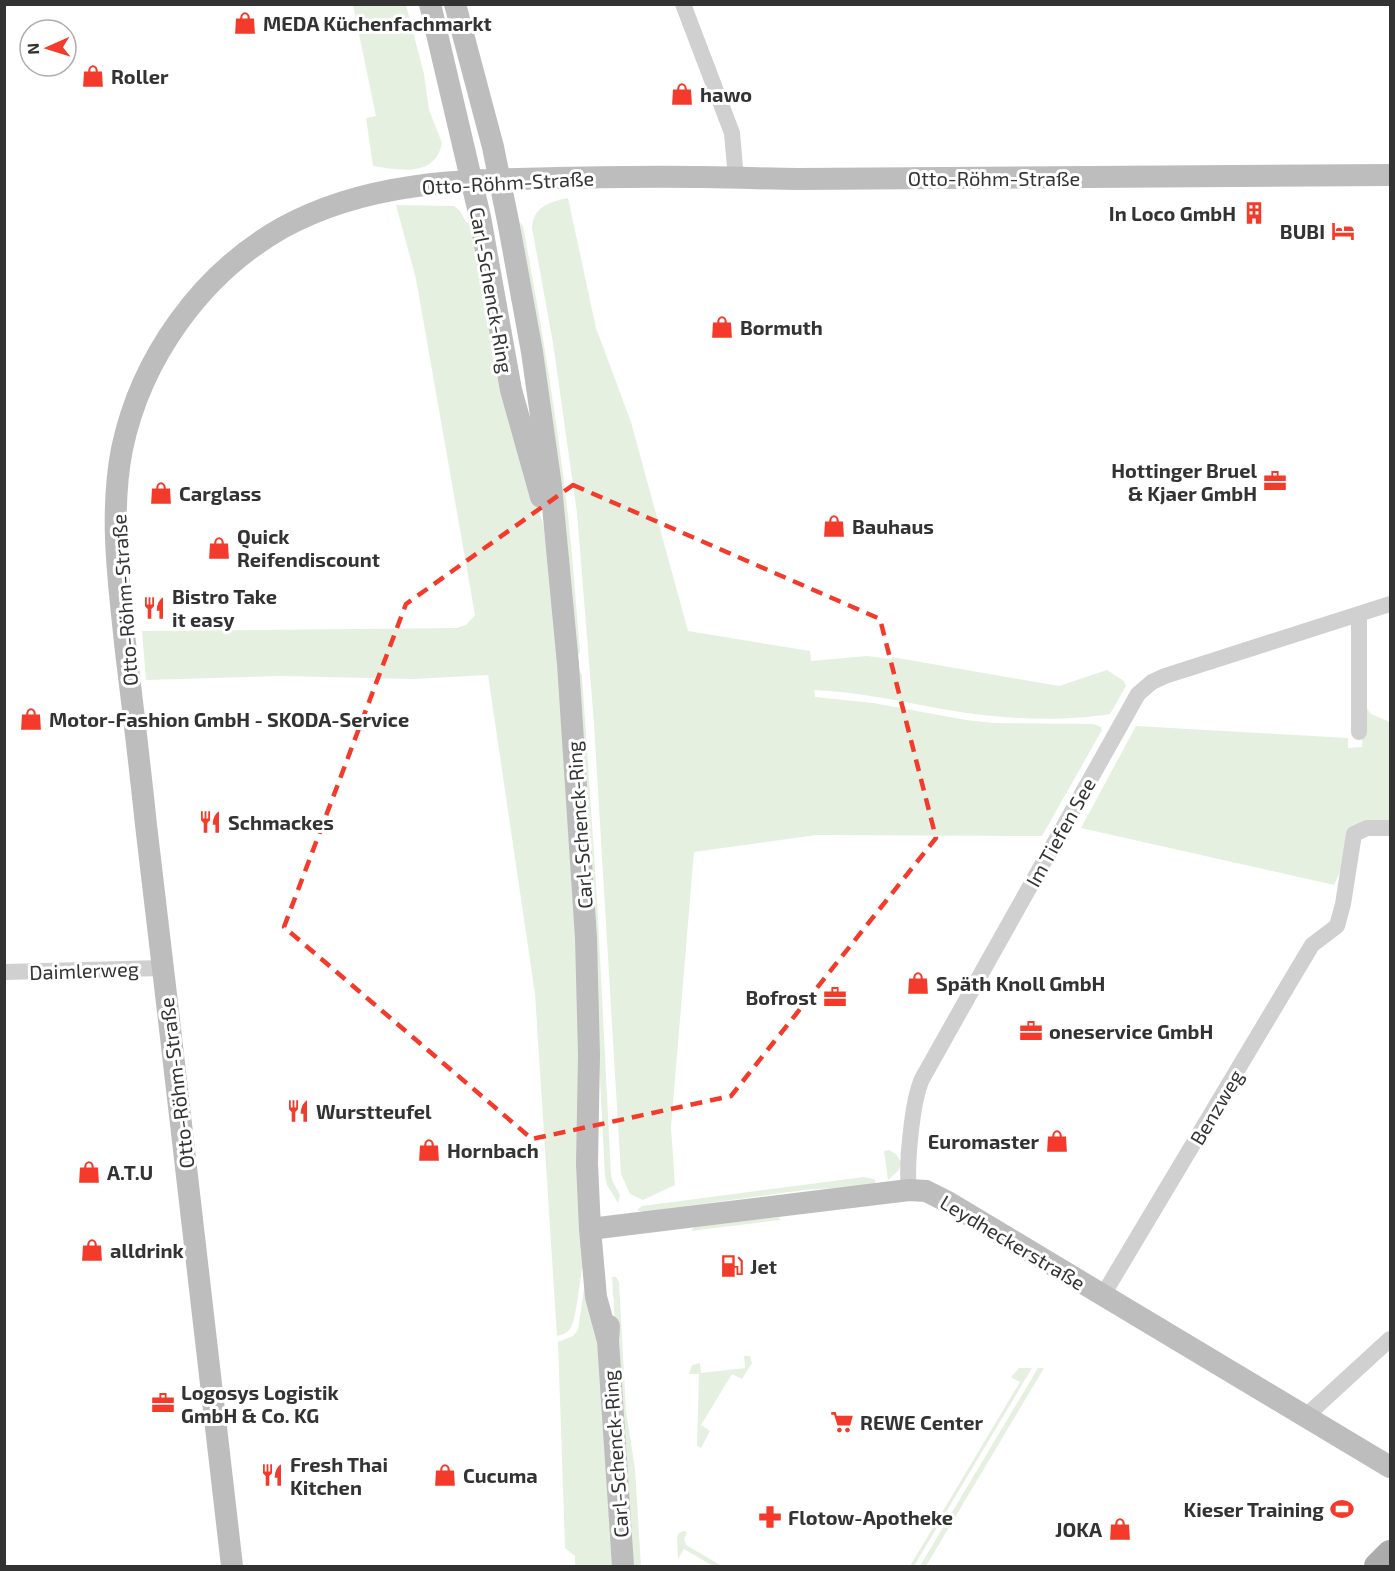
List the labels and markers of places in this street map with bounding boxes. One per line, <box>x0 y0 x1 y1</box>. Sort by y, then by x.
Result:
shop icon: MEDA Küchenfachmarkt <box>232 10 258 36</box>
place label: MEDA Küchenfachmarkt <box>263 11 492 35</box>
shop icon: Roller <box>80 63 106 89</box>
place label: Roller <box>111 64 169 88</box>
shop icon: hawo <box>669 81 695 107</box>
place label: hawo <box>700 82 752 106</box>
building icon: In Loco GmbH <box>1241 200 1267 226</box>
place label: In Loco GmbH <box>1109 201 1236 225</box>
hotel icon: BUBI <box>1330 218 1356 244</box>
place label: BUBI <box>1280 219 1325 243</box>
shop icon: Bormuth <box>709 314 735 340</box>
place label: Bormuth <box>740 315 823 339</box>
place label: Hottinger Bruel & Kjaer GmbH <box>1111 458 1257 505</box>
office icon: Hottinger Bruel & Kjaer GmbH <box>1262 468 1288 494</box>
shop icon: Carglass <box>148 480 174 506</box>
place label: Carglass <box>179 481 261 505</box>
shop icon: Bauhaus <box>821 513 847 539</box>
place label: Bauhaus <box>852 514 934 538</box>
place label: Quick Reifendiscount <box>237 524 380 571</box>
shop icon: Quick Reifendiscount <box>206 535 232 561</box>
place label: Bistro Take it easy <box>172 584 277 632</box>
restaurant icon: Bistro Take it easy <box>141 595 167 621</box>
shop icon: Motor-Fashion GmbH - SKODA-Service <box>18 706 44 732</box>
place label: Motor-Fashion GmbH - SKODA-Service <box>49 707 409 731</box>
restaurant icon: Schmackes <box>197 809 223 835</box>
place label: Schmackes <box>228 810 334 834</box>
shop icon: Späth Knoll GmbH <box>905 970 931 996</box>
place label: Späth Knoll GmbH <box>936 971 1105 995</box>
office icon: Bofrost <box>822 984 848 1010</box>
place label: Bofrost <box>745 985 817 1009</box>
office icon: oneservice GmbH <box>1018 1018 1044 1044</box>
place label: oneservice GmbH <box>1049 1019 1213 1043</box>
restaurant icon: Wurstteufel <box>285 1098 311 1124</box>
place label: Wurstteufel <box>316 1099 432 1123</box>
shop icon: Euromaster <box>1044 1128 1070 1154</box>
place label: Euromaster <box>928 1129 1039 1153</box>
shop icon: Hornbach <box>416 1137 442 1163</box>
place label: Hornbach <box>447 1138 539 1162</box>
shop icon: A.T.U <box>76 1159 102 1185</box>
place label: A.T.U <box>107 1160 153 1184</box>
shop icon: alldrink <box>79 1237 105 1263</box>
place label: alldrink <box>110 1238 185 1262</box>
fuel station icon: Jet <box>719 1253 745 1279</box>
place label: Jet <box>750 1254 777 1278</box>
place label: Logosys Logistik GmbH & Co. KG <box>181 1380 340 1427</box>
office icon: Logosys Logistik GmbH & Co. KG <box>150 1390 176 1416</box>
supermarket icon: REWE Center <box>829 1409 855 1435</box>
place label: REWE Center <box>860 1410 983 1434</box>
place label: Fresh Thai Kitchen <box>290 1452 388 1499</box>
restaurant icon: Fresh Thai Kitchen <box>259 1462 285 1488</box>
shop icon: Cucuma <box>432 1462 458 1488</box>
place label: Cucuma <box>463 1463 538 1487</box>
sports icon: Kieser Training <box>1329 1496 1355 1522</box>
place label: Kieser Training <box>1183 1497 1324 1521</box>
pharmacy icon: Flotow-Apotheke <box>757 1504 783 1530</box>
place label: Flotow-Apotheke <box>788 1505 953 1529</box>
shop icon: JOKA <box>1107 1516 1133 1542</box>
place label: JOKA <box>1055 1517 1103 1541</box>

